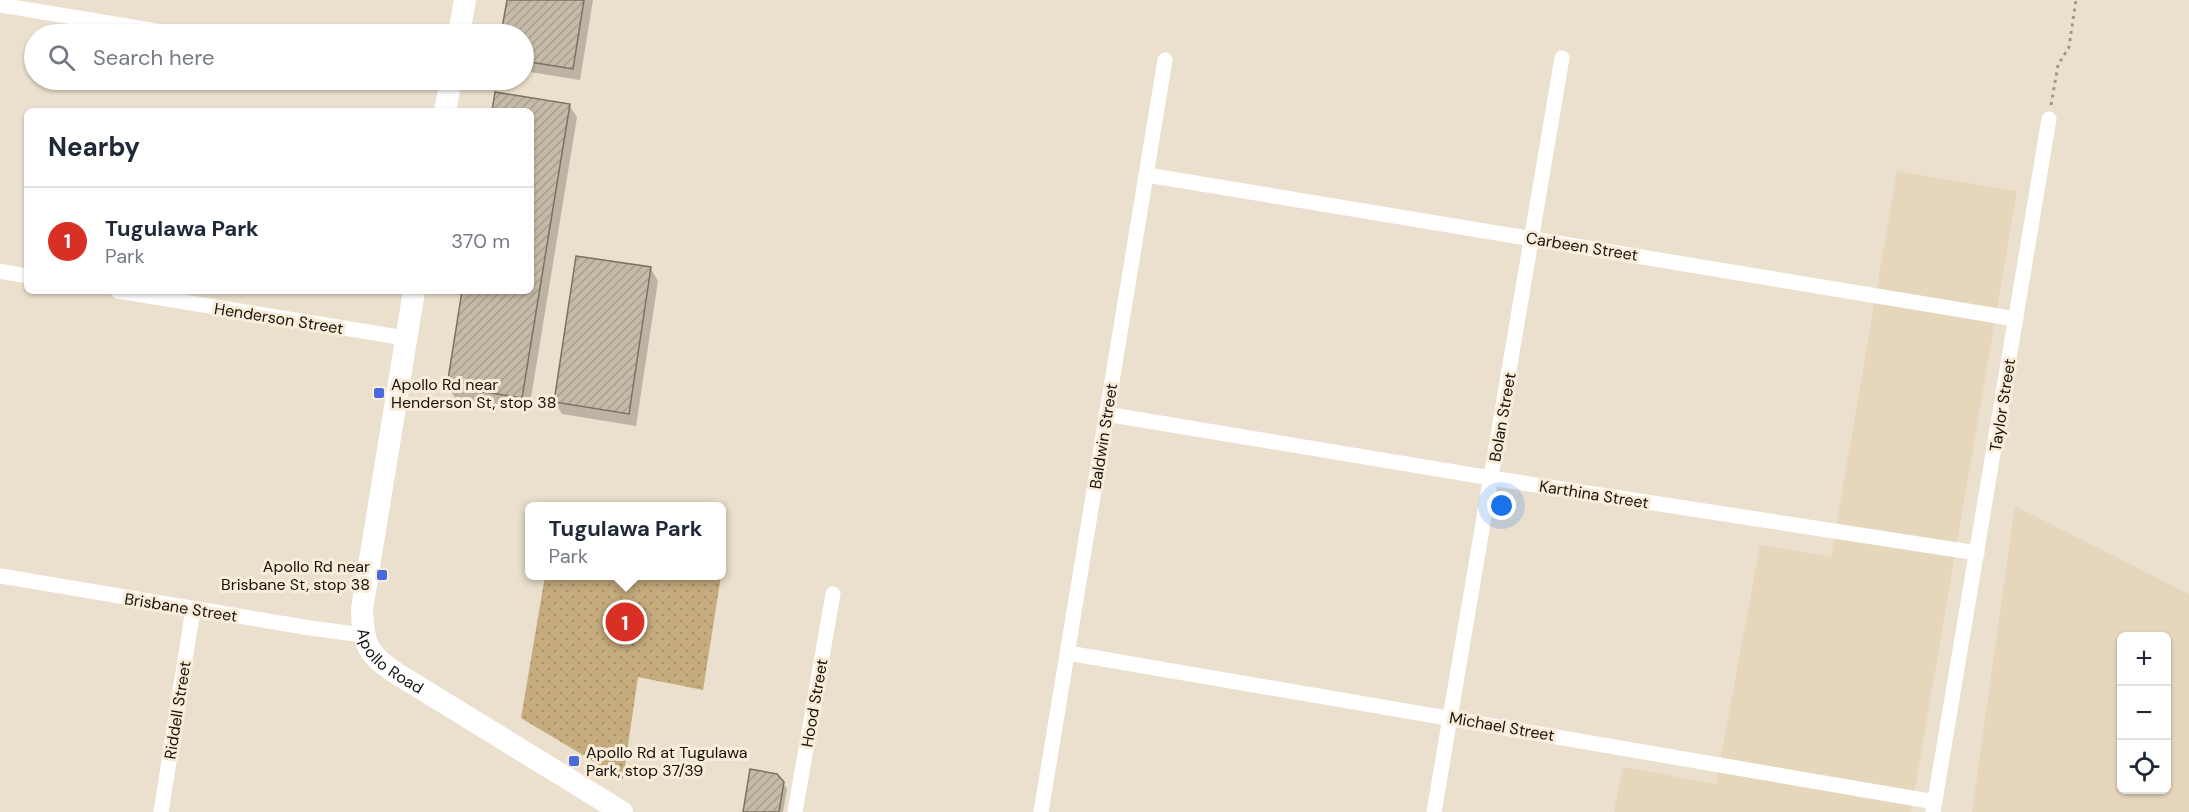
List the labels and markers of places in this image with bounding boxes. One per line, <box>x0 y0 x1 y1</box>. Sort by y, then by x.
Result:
place label: Apollo Rd near Henderson St, stop 38 <box>391 374 556 413</box>
marker: Apollo Rd near Henderson St, stop 38 <box>372 386 386 400</box>
place label: Apollo Rd near Brisbane St, stop 38 <box>221 556 370 595</box>
marker: Apollo Rd near Brisbane St, stop 38 <box>375 568 389 582</box>
pin: 1 <box>606 600 644 644</box>
place label: Apollo Rd at Tugulawa Park, stop 37/39 <box>586 742 748 781</box>
marker: Apollo Rd at Tugulawa Park, stop 37/39 <box>567 754 581 768</box>

